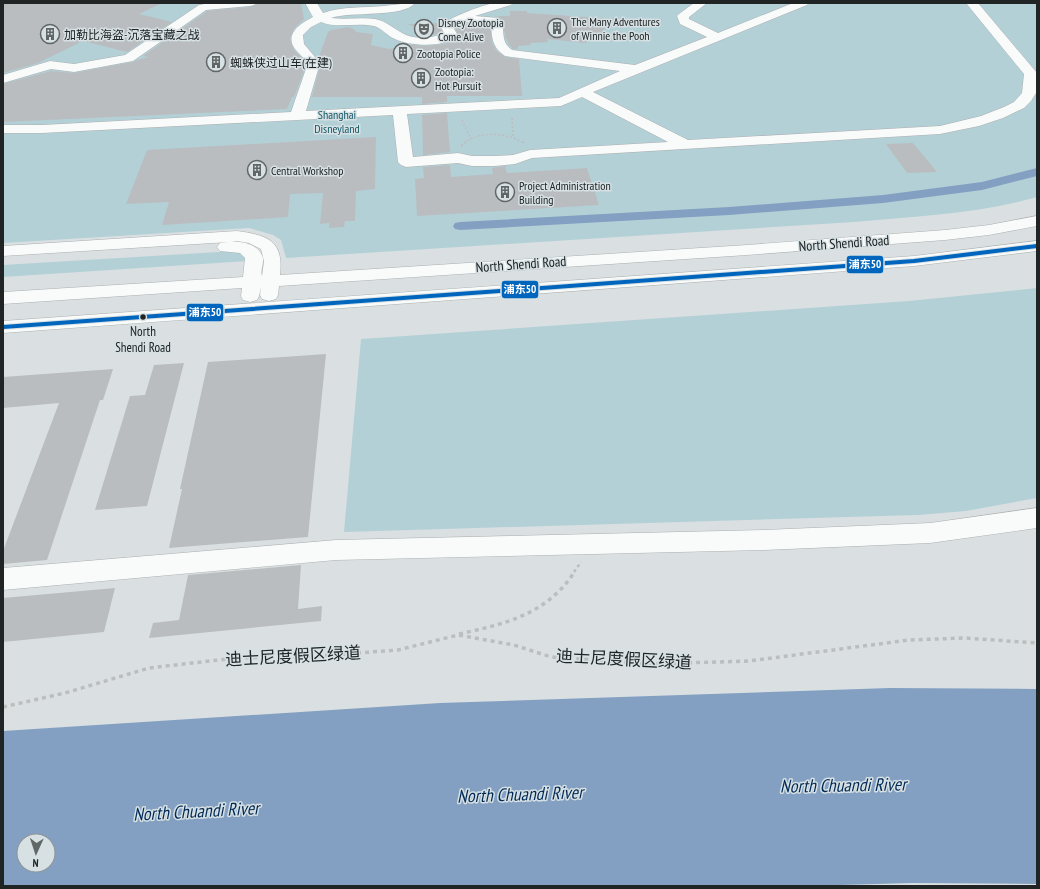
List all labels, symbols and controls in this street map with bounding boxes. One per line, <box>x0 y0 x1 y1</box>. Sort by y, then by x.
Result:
place label: The Many Adventures of Winnie the Pooh <box>571 14 660 43</box>
place label: Disney Zootopia Come Alive <box>438 15 504 44</box>
building icon: The Many Adventures of Winnie the Pooh <box>546 17 568 39</box>
theatre icon: Disney Zootopia Come Alive <box>413 18 435 40</box>
building icon: 加勒比海盗-沉落宝藏之战 <box>39 23 61 45</box>
place label: 加勒比海盗-沉落宝藏之战 <box>64 27 200 42</box>
building icon: Zootopia Police <box>392 42 414 64</box>
place label: Zootopia Police <box>417 46 480 61</box>
building icon: 蜘蛛侠过山车(在建) <box>205 51 227 73</box>
place label: 蜘蛛侠过山车(在建) <box>230 55 332 70</box>
place label: Zootopia: Hot Pursuit <box>435 64 482 93</box>
building icon: Zootopia: Hot Pursuit <box>410 67 432 89</box>
park label: Shanghai Disneyland <box>314 107 360 136</box>
building icon: Central Workshop <box>246 159 268 181</box>
place label: Central Workshop <box>271 163 343 178</box>
place label: Project Administration Building <box>519 178 611 207</box>
building icon: Project Administration Building <box>494 181 516 203</box>
street label: North Shendi Road <box>798 231 890 255</box>
street label: North Shendi Road <box>475 252 567 276</box>
line badge: 浦东50 <box>846 255 884 274</box>
text: 浦东50 <box>849 257 881 271</box>
line badge: 浦东50 <box>501 280 539 299</box>
text: 浦东50 <box>504 282 536 296</box>
line badge: 浦东50 <box>186 303 224 322</box>
text: 浦东50 <box>189 305 221 319</box>
marker: North Shendi Road <box>138 312 148 322</box>
place label: North Shendi Road <box>115 323 171 356</box>
street label: 迪士尼度假区绿道 <box>225 641 361 671</box>
street label: 迪士尼度假区绿道 <box>556 644 692 674</box>
water label: North Chuandi River <box>780 772 909 798</box>
water label: North Chuandi River <box>457 780 586 808</box>
water label: North Chuandi River <box>132 796 263 826</box>
north arrow <box>16 833 56 873</box>
text: N <box>32 856 39 870</box>

